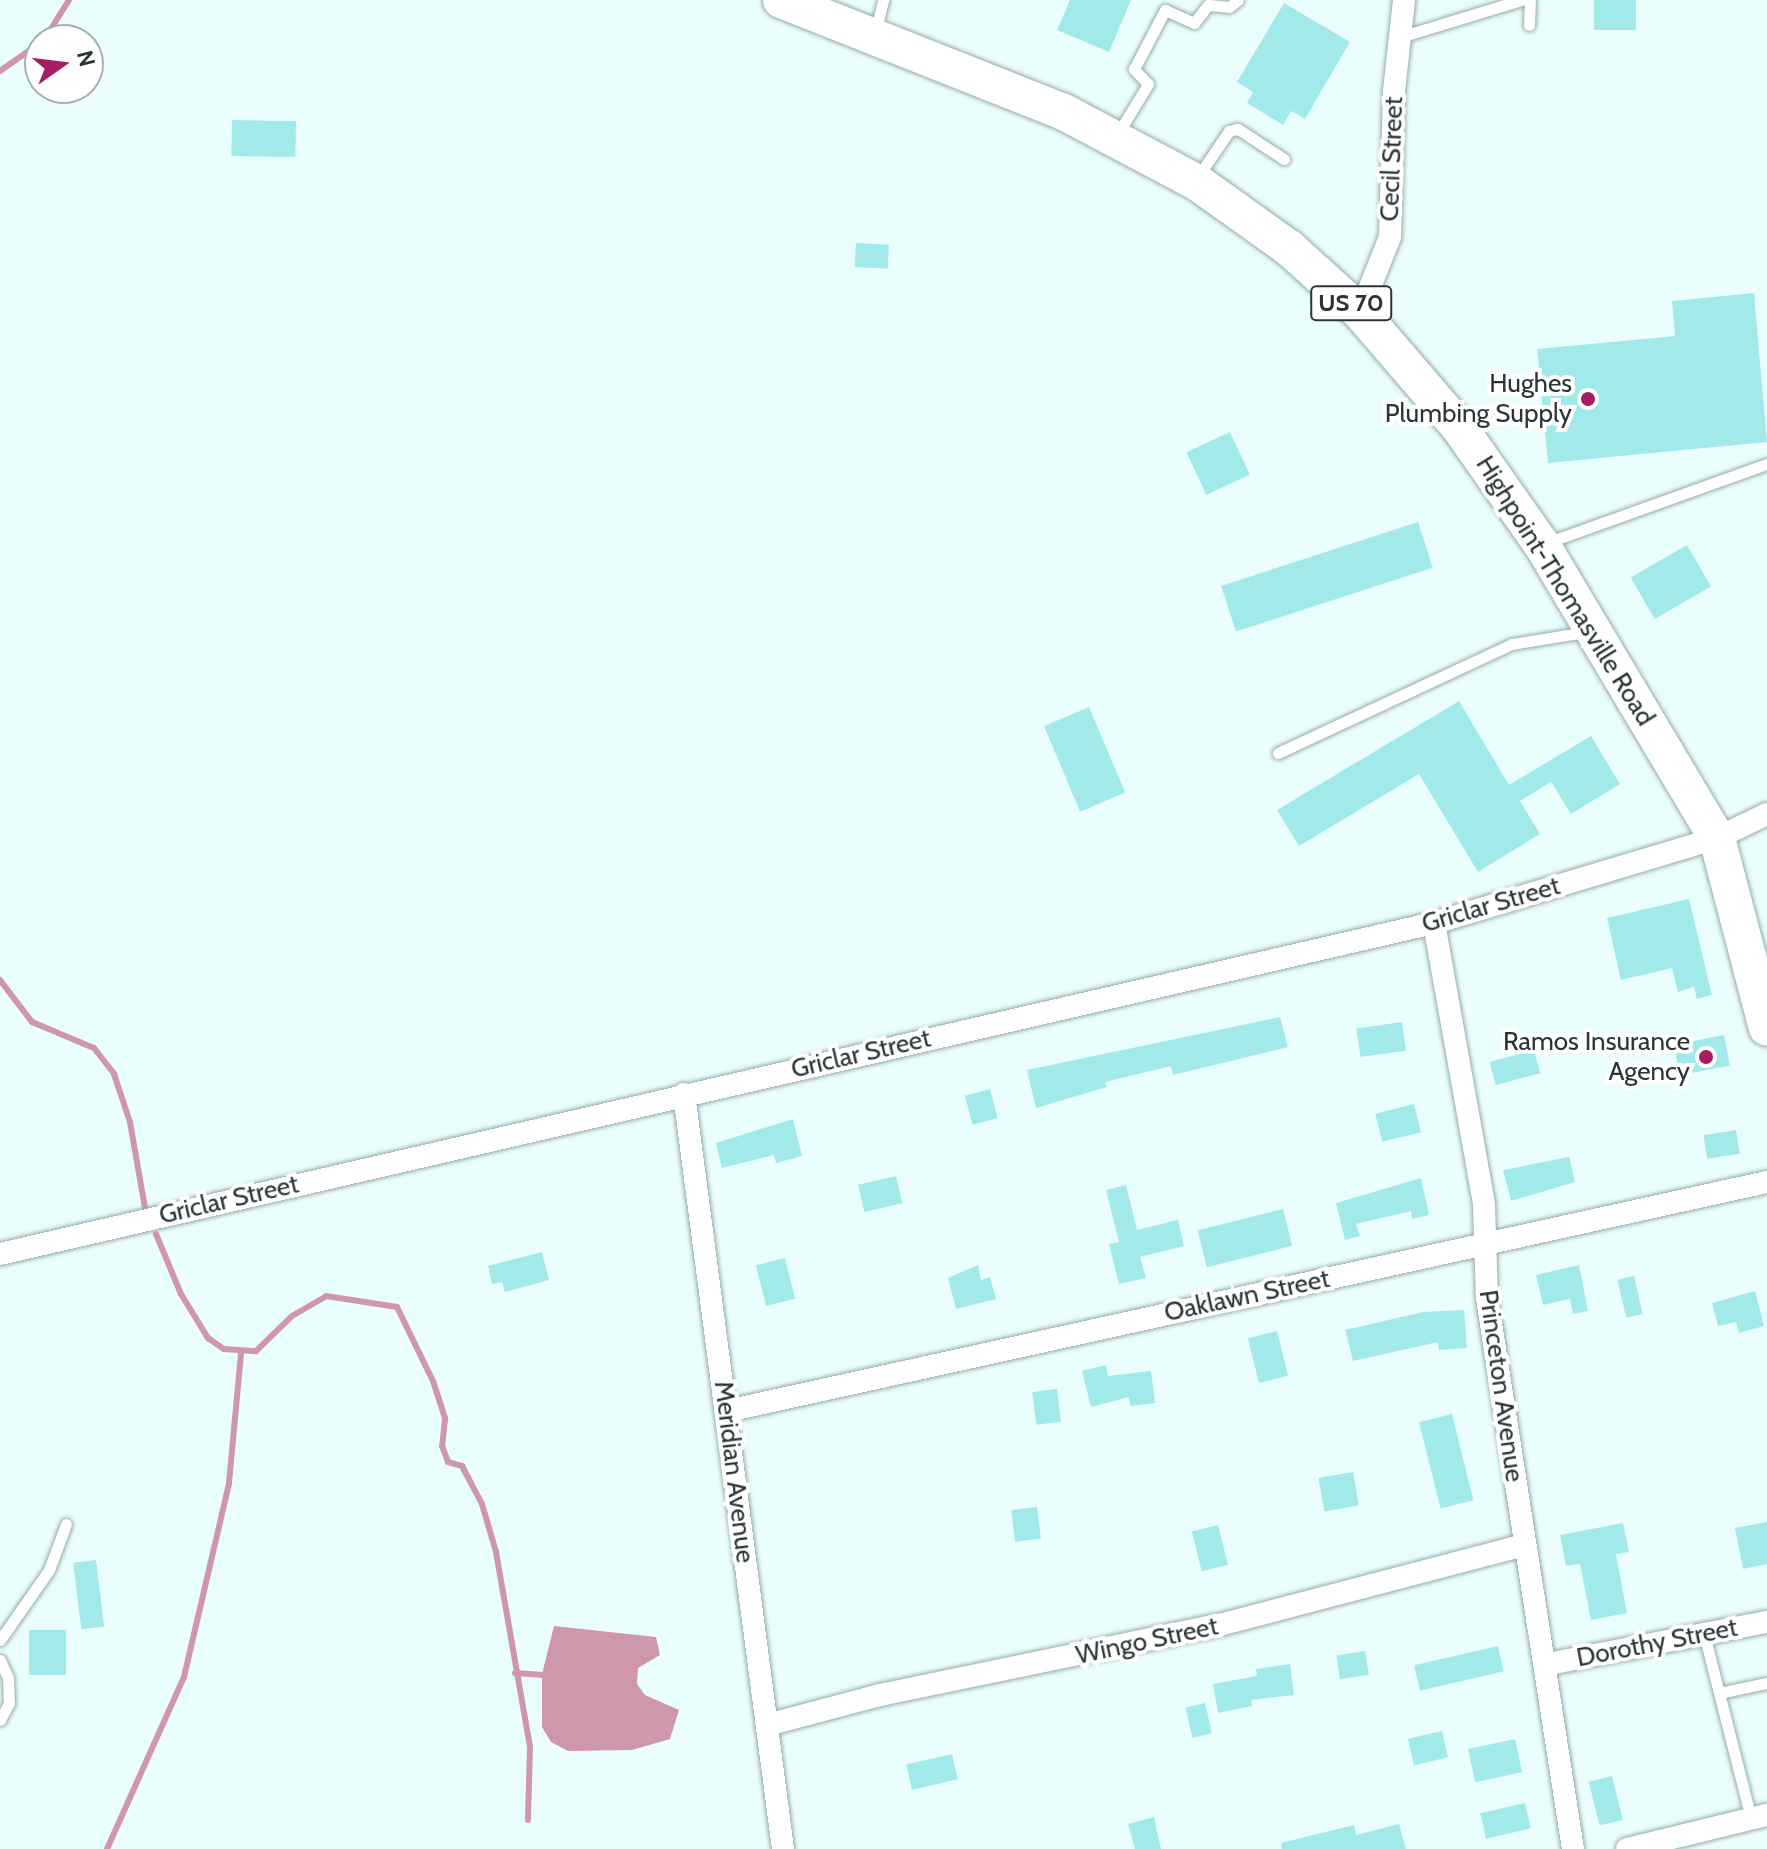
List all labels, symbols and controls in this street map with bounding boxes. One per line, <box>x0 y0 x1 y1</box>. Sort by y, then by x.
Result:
north arrow <box>24 24 104 104</box>
text: N <box>71 48 101 69</box>
street label: Cecil Street <box>1374 96 1410 222</box>
road number: US 70 <box>1309 283 1393 323</box>
place label: Hughes Plumbing Supply <box>1385 368 1572 430</box>
marker: Hughes Plumbing Supply <box>1579 390 1597 408</box>
street label: Highpoint-Thomasville Road <box>1469 450 1661 732</box>
street label: Griclar Street <box>1418 870 1564 940</box>
street label: Griclar Street <box>788 1023 934 1085</box>
place label: Ramos Insurance Agency <box>1503 1026 1690 1088</box>
marker: Ramos Insurance Agency <box>1697 1048 1715 1066</box>
street label: Griclar Street <box>156 1169 302 1231</box>
street label: Oaklawn Street <box>1161 1263 1333 1329</box>
street label: Princeton Avenue <box>1472 1288 1530 1484</box>
street label: Meridian Avenue <box>707 1379 761 1565</box>
street label: Wingo Street <box>1073 1611 1221 1671</box>
street label: Dorothy Street <box>1574 1612 1740 1674</box>

